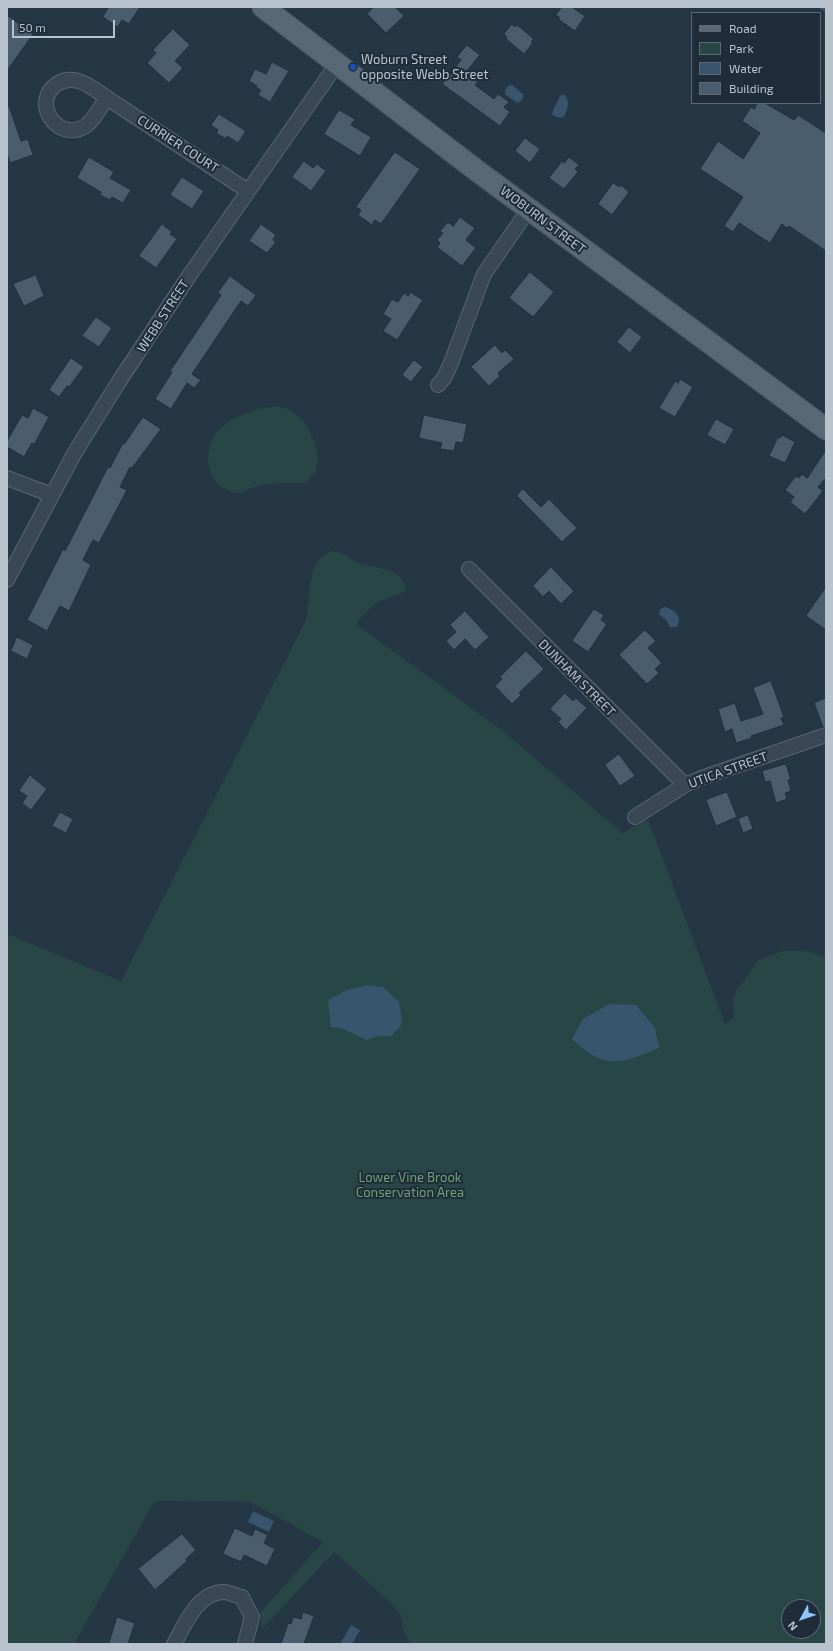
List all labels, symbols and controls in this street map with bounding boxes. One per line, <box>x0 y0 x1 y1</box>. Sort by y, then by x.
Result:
scale bar <box>14 12 117 38</box>
legend <box>691 12 821 104</box>
text: 50 m <box>19 20 46 34</box>
text: Road <box>729 21 757 35</box>
text: Park <box>729 41 754 55</box>
place label: Woburn Street opposite Webb Street <box>361 52 488 83</box>
text: Water <box>729 61 763 75</box>
marker: Woburn Street opposite Webb Street <box>348 62 358 72</box>
text: Building <box>729 81 773 95</box>
street label: CURRIER COURT <box>134 112 222 176</box>
street label: WOBURN STREET <box>497 183 589 257</box>
street label: WEBB STREET <box>134 277 192 355</box>
street label: DUNHAM STREET <box>535 636 619 720</box>
street label: UTICA STREET <box>686 748 770 792</box>
park label: Lower Vine Brook Conservation Area <box>356 1170 464 1201</box>
north arrow <box>781 1599 821 1639</box>
text: N <box>785 1619 800 1634</box>

